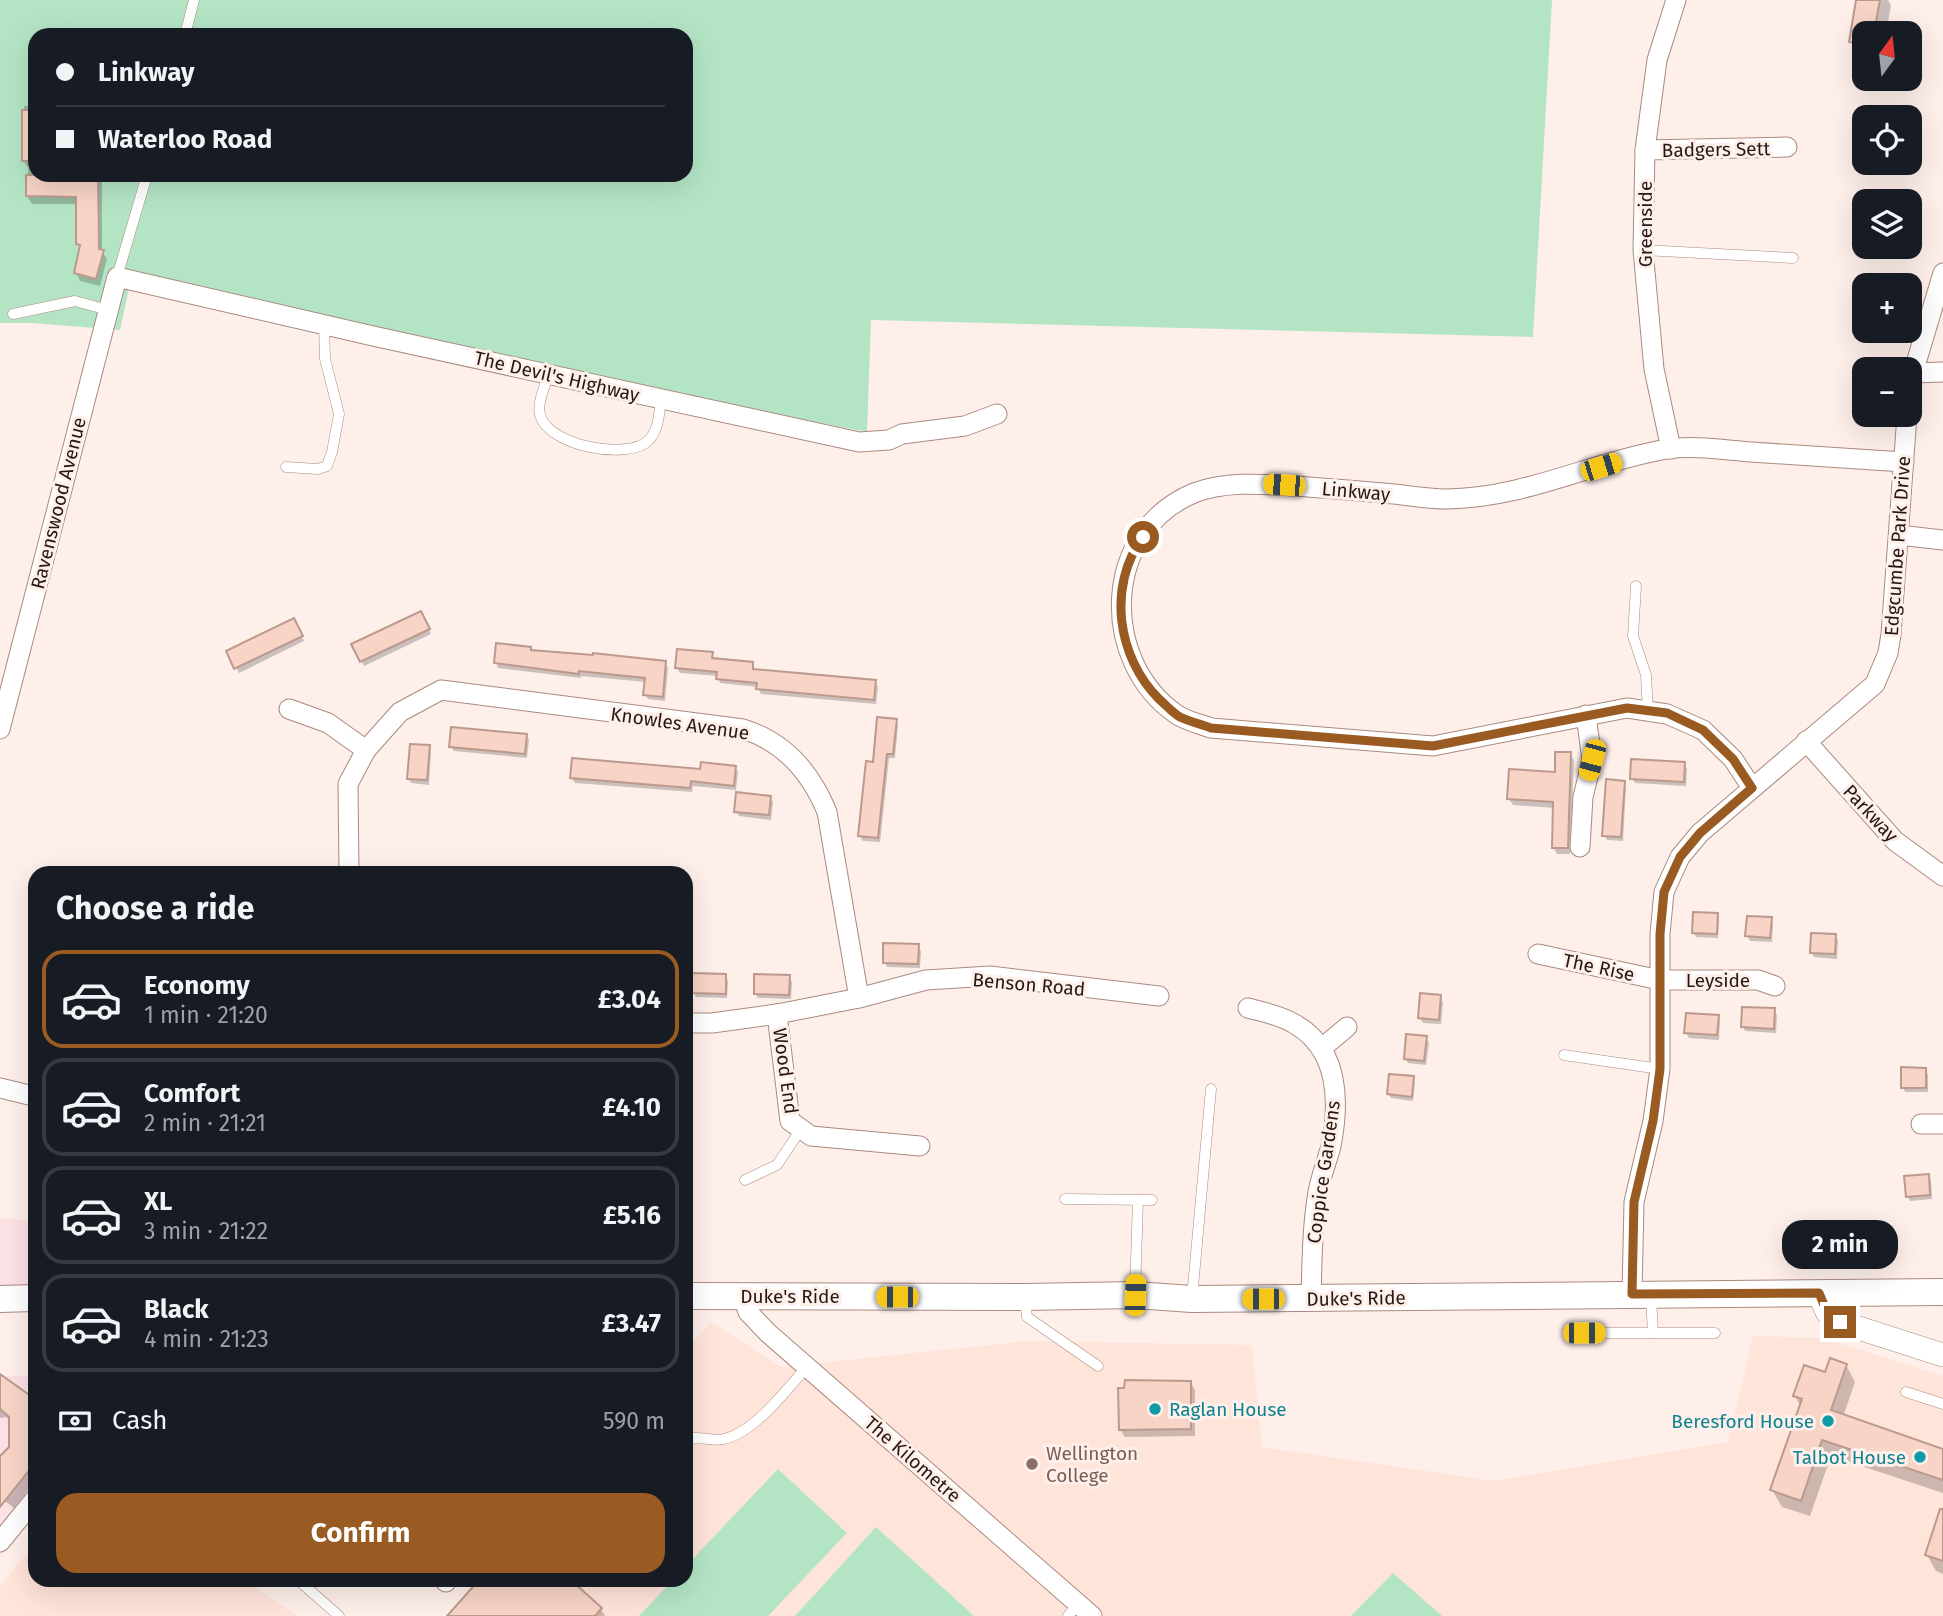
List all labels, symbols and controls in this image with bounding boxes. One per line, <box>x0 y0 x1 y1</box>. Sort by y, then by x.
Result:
north arrow <box>1852 21 1922 91</box>
map controls <box>1852 21 1922 427</box>
text: Linkway <box>98 57 194 88</box>
button: locate <box>1852 105 1922 175</box>
text: Waterloo Road <box>98 124 272 155</box>
street label: Badgers Sett <box>1662 137 1771 162</box>
street label: Greenside <box>1634 181 1657 267</box>
button: layers <box>1852 189 1922 259</box>
button: + <box>1852 273 1922 343</box>
street label: The Devil's Highway <box>472 346 642 407</box>
button: − <box>1852 357 1922 427</box>
street label: Ravenswood Avenue <box>26 415 91 591</box>
car <box>1578 451 1625 483</box>
street label: Edgcumbe Park Drive <box>1880 455 1915 637</box>
car <box>1263 473 1306 497</box>
street label: Linkway <box>1321 477 1392 506</box>
route start <box>1127 521 1159 553</box>
street label: Knowles Avenue <box>609 702 751 745</box>
car <box>1577 737 1608 783</box>
street label: Parkway <box>1838 780 1903 847</box>
text: Choose a ride <box>56 889 254 927</box>
street label: The Rise <box>1561 949 1637 986</box>
icon: car <box>60 968 123 1031</box>
street label: Benson Road <box>972 968 1086 1001</box>
street label: Leyside <box>1686 969 1750 992</box>
text: Economy <box>144 970 250 1001</box>
text: £3.04 <box>598 984 661 1015</box>
text: 1 min · 21:20 <box>144 1001 268 1029</box>
street label: Wood End <box>768 1027 803 1116</box>
icon: car <box>60 1076 123 1139</box>
text: Comfort <box>144 1078 240 1109</box>
text: £4.10 <box>602 1092 661 1123</box>
street label: Coppice Gardens <box>1302 1099 1345 1245</box>
text: 2 min · 21:21 <box>144 1109 266 1137</box>
icon: car <box>60 1184 123 1247</box>
text: XL <box>144 1186 172 1217</box>
text: £5.16 <box>603 1200 661 1231</box>
text: 3 min · 21:22 <box>144 1217 268 1245</box>
callout: 2 min <box>1782 1220 1898 1270</box>
text: 2 min <box>1812 1230 1868 1258</box>
car <box>1124 1274 1147 1316</box>
street label: Duke's Ride <box>740 1285 840 1308</box>
street label: Duke's Ride <box>1306 1286 1406 1311</box>
car <box>877 1287 919 1308</box>
car <box>1243 1289 1285 1310</box>
icon: car <box>60 1292 123 1355</box>
text: Black <box>144 1294 209 1325</box>
route end <box>1824 1306 1856 1338</box>
text: £3.47 <box>602 1308 661 1339</box>
car <box>1564 1323 1606 1344</box>
text: 4 min · 21:23 <box>144 1325 269 1353</box>
place label: Raglan House <box>1169 1398 1287 1421</box>
marker: Raglan House <box>1147 1401 1163 1417</box>
icon: cash <box>56 1402 94 1440</box>
text: Cash <box>112 1405 168 1436</box>
text: 590 m <box>603 1407 665 1435</box>
place label: Beresford House <box>1671 1410 1814 1433</box>
street label: The Kilometre <box>860 1411 966 1507</box>
marker: Beresford House <box>1820 1413 1836 1429</box>
place label: Wellington College <box>1046 1442 1138 1487</box>
place label: Talbot House <box>1793 1446 1906 1469</box>
marker: Talbot House <box>1912 1449 1928 1465</box>
marker: Wellington College <box>1024 1456 1040 1472</box>
button: Confirm <box>56 1493 665 1573</box>

